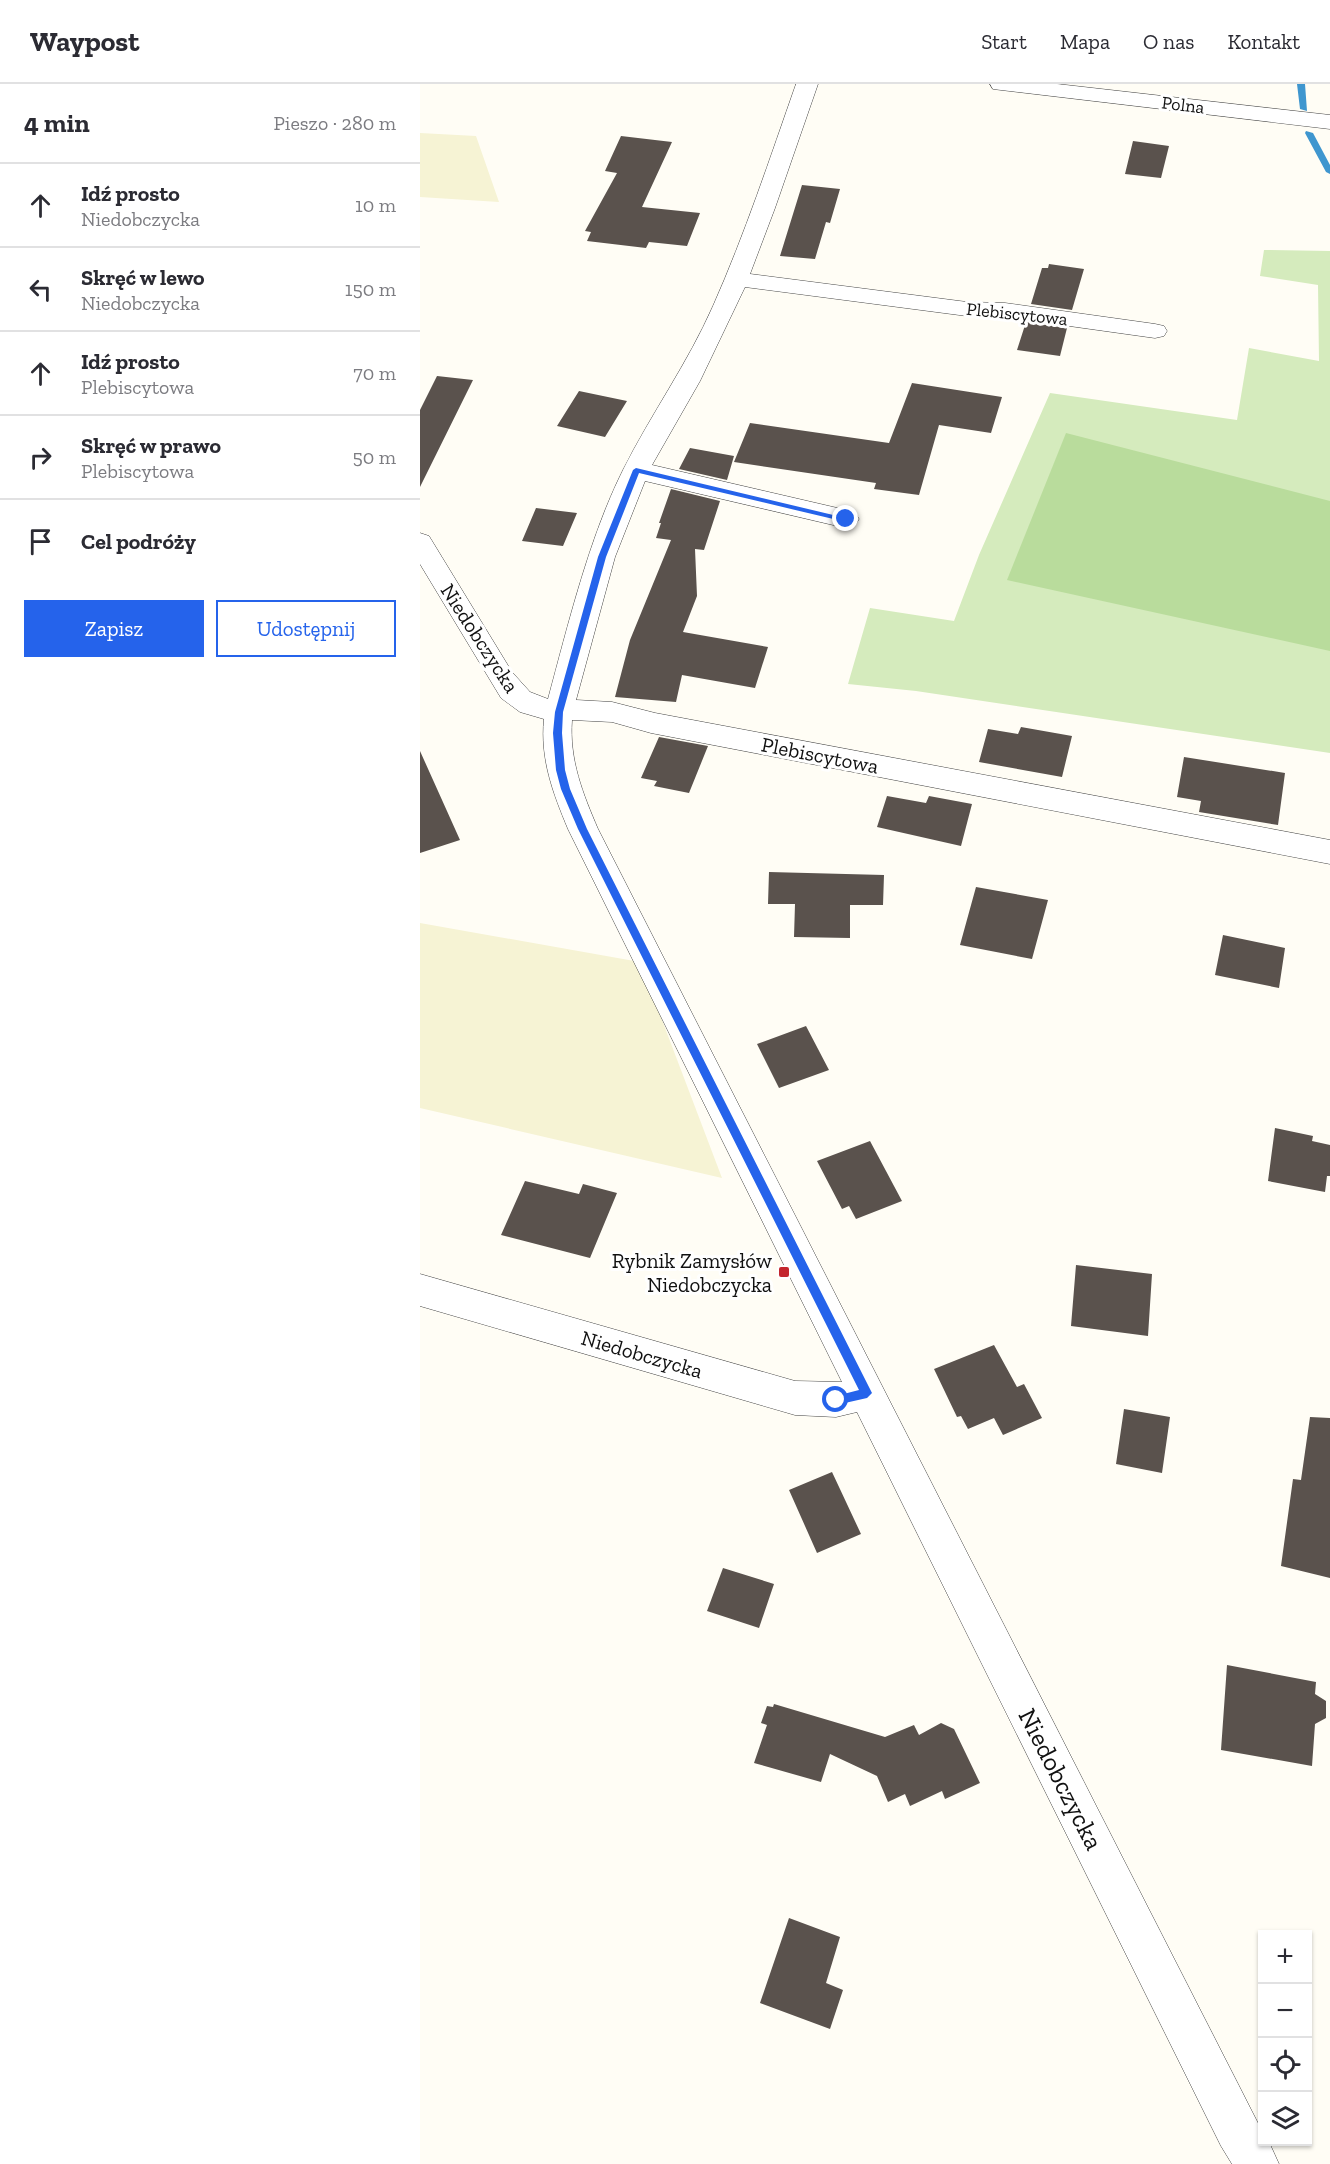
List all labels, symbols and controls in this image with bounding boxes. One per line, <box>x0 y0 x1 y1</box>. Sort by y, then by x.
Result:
text: Waypost <box>30 25 139 58</box>
text: Start <box>981 29 1027 54</box>
text: Mapa <box>1060 29 1110 54</box>
text: O nas <box>1143 29 1194 54</box>
text: Kontakt <box>1227 29 1300 54</box>
street label: Polna <box>1160 91 1206 119</box>
text: 4 min <box>24 107 90 139</box>
text: Pieszo · 280 m <box>273 111 396 135</box>
text: Idź prosto <box>81 180 180 207</box>
icon: ahead <box>24 189 57 222</box>
text: 10 m <box>355 193 396 217</box>
text: Niedobczycka <box>81 207 200 231</box>
text: Skręć w lewo <box>81 264 205 291</box>
icon: left <box>24 273 57 306</box>
text: 150 m <box>345 277 396 301</box>
text: Niedobczycka <box>81 291 200 315</box>
street label: Plebiscytowa <box>965 298 1069 330</box>
text: Idź prosto <box>81 348 180 375</box>
icon: ahead <box>24 357 57 390</box>
text: 70 m <box>353 361 396 385</box>
text: Plebiscytowa <box>81 375 194 399</box>
text: Skręć w prawo <box>81 432 221 459</box>
icon: right <box>24 441 57 474</box>
text: 50 m <box>352 445 396 469</box>
text: Plebiscytowa <box>81 459 194 483</box>
route end <box>832 505 858 531</box>
icon: arrive <box>24 525 57 558</box>
text: Cel podróży <box>81 528 196 555</box>
street label: Niedobczycka <box>435 579 525 697</box>
button: Zapisz <box>24 600 204 657</box>
button: Udostępnij <box>216 600 396 657</box>
street label: Plebiscytowa <box>759 731 881 779</box>
place label: Rybnik Zamysłów Niedobczycka <box>612 1248 772 1297</box>
marker: Rybnik Zamysłów Niedobczycka <box>777 1265 791 1279</box>
street label: Niedobczycka <box>578 1325 706 1383</box>
route start <box>822 1386 848 1412</box>
street label: Niedobczycka <box>1012 1703 1111 1856</box>
map controls <box>1258 1930 1312 2146</box>
button: + <box>1258 1930 1312 1984</box>
button: − <box>1258 1984 1312 2038</box>
button: locate <box>1258 2038 1312 2092</box>
button: layers <box>1258 2092 1312 2146</box>

